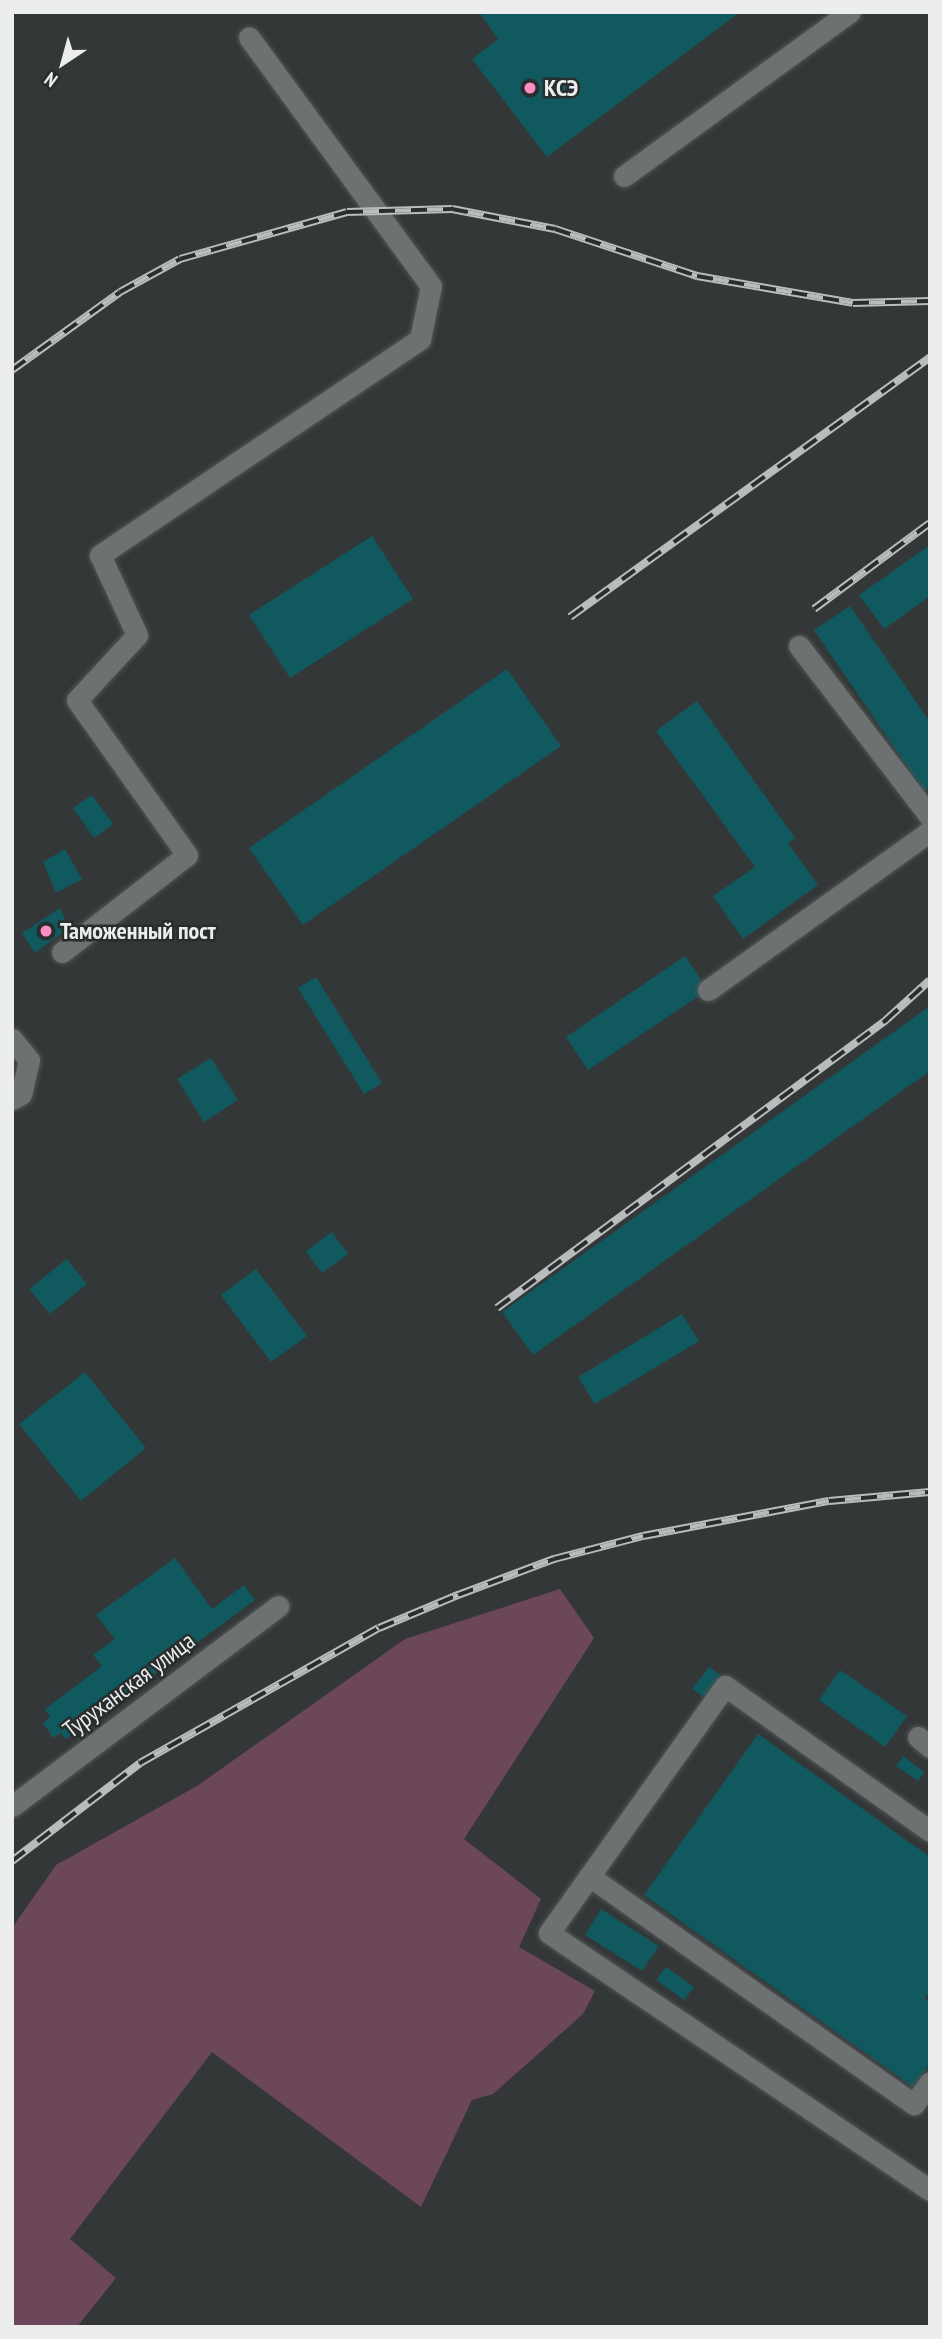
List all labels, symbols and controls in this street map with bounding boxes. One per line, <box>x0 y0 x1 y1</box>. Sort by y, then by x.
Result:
north arrow <box>28 28 98 98</box>
text: N <box>39 67 62 93</box>
place label: КСЭ <box>544 74 578 102</box>
marker: КСЭ <box>522 80 538 96</box>
place label: Таможенный пост <box>60 917 216 945</box>
marker: Таможенный пост <box>38 923 54 939</box>
street label: Туруханская улица <box>57 1626 201 1744</box>

